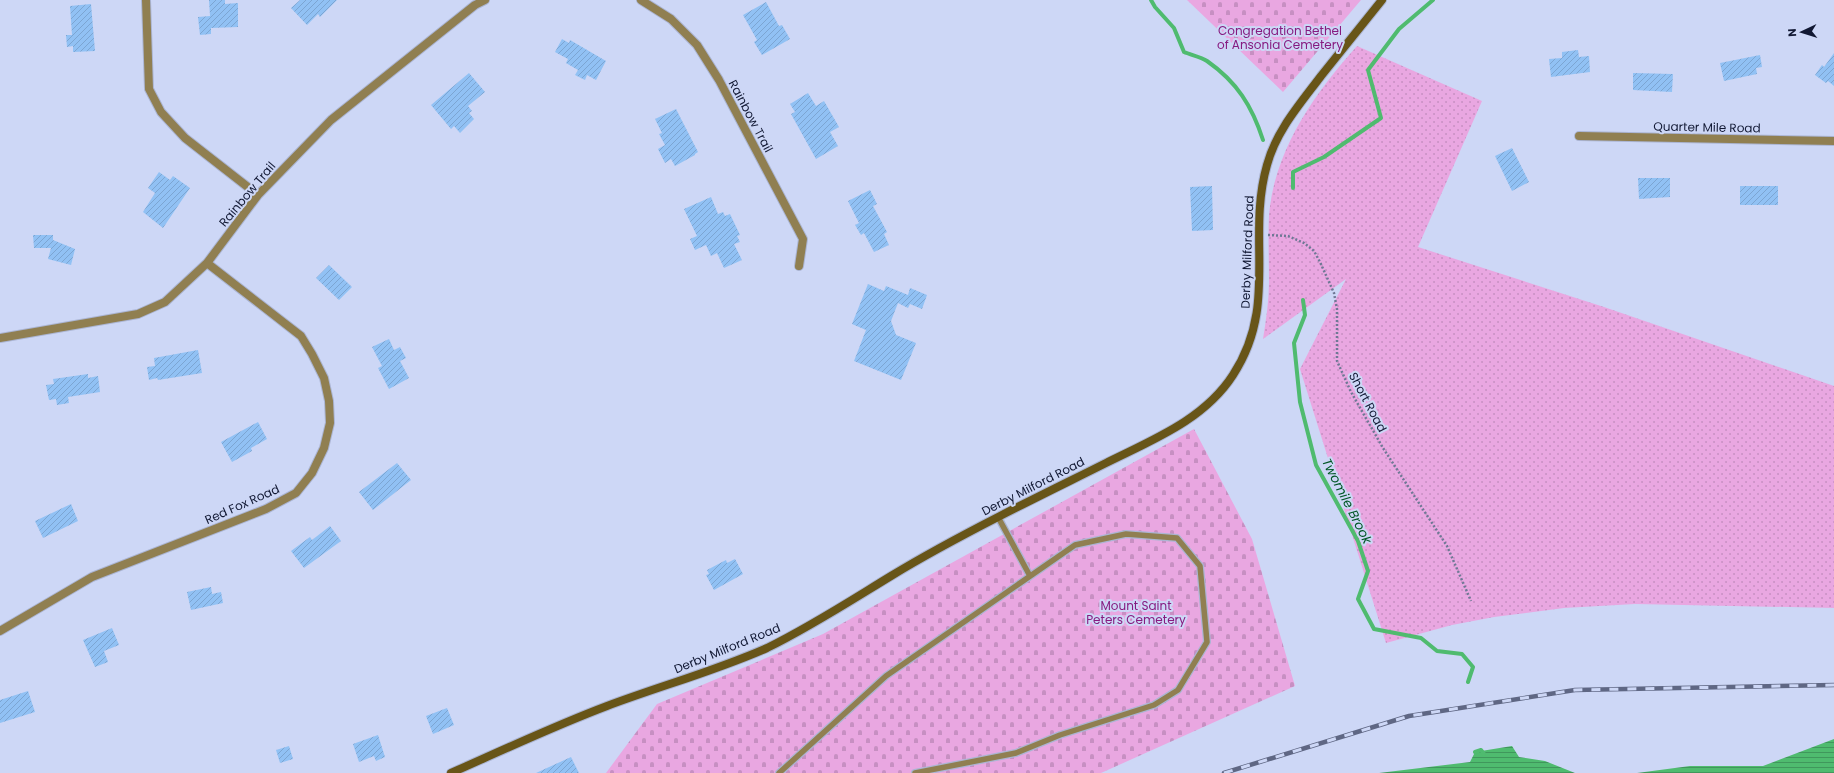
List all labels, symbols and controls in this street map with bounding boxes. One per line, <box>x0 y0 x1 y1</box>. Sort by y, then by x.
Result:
north arrow <box>1782 12 1822 52</box>
park label: Congregation Bethel of Ansonia Cemetery <box>1217 22 1343 53</box>
text: N <box>1784 28 1800 37</box>
street label: Rainbow Trail <box>725 77 777 155</box>
street label: Quarter Mile Road <box>1653 118 1761 136</box>
street label: Rainbow Trail <box>215 158 279 230</box>
street label: Derby Milford Road <box>1237 195 1257 309</box>
street label: Short Road <box>1345 369 1391 435</box>
street label: Derby Milford Road <box>979 453 1087 519</box>
water label: Twomile Brook <box>1317 455 1377 548</box>
street label: Red Fox Road <box>202 480 282 528</box>
park label: Mount Saint Peters Cemetery <box>1086 597 1186 628</box>
street label: Derby Milford Road <box>671 619 783 677</box>

